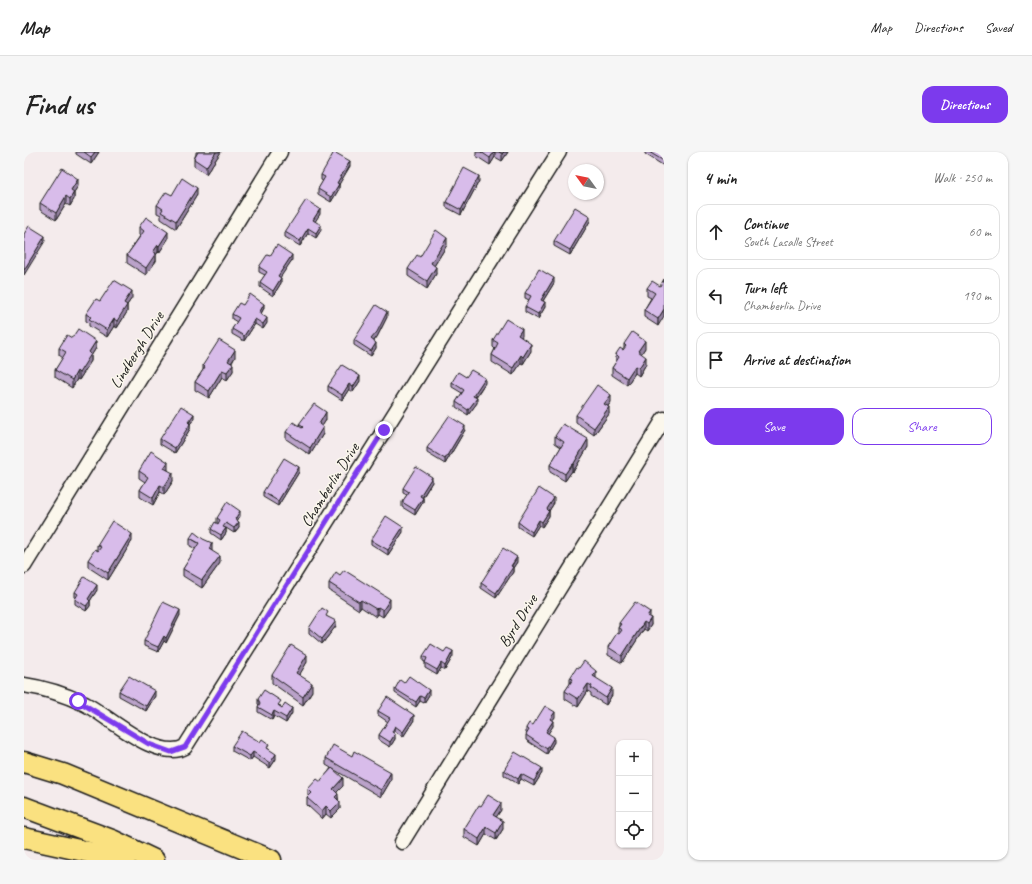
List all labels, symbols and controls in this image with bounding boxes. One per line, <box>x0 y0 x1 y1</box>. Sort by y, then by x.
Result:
text: Map <box>20 16 50 40</box>
text: Map <box>871 19 892 36</box>
text: Directions <box>914 19 963 36</box>
text: Saved <box>985 19 1012 36</box>
button: Directions <box>922 86 1008 123</box>
text: Find us <box>24 87 94 122</box>
north arrow <box>568 164 604 200</box>
text: 4 min <box>704 168 737 189</box>
text: Walk · 250 m <box>933 170 992 186</box>
text: Continue <box>743 215 788 234</box>
icon: ahead <box>705 221 727 243</box>
text: 60 m <box>969 224 991 240</box>
text: South Lasalle Street <box>743 234 833 250</box>
text: Turn left <box>743 279 786 298</box>
icon: left <box>705 285 727 307</box>
text: 190 m <box>963 288 991 304</box>
text: Chamberlin Drive <box>743 298 820 314</box>
street label: Lindbergh Drive <box>105 306 169 392</box>
icon: arrive <box>705 349 727 371</box>
text: Arrive at destination <box>743 351 850 370</box>
button: Save <box>704 408 844 445</box>
button: Share <box>852 408 992 445</box>
route end <box>375 421 393 439</box>
street label: Chamberlin Drive <box>296 438 365 531</box>
street label: Byrd Drive <box>494 589 543 651</box>
route start <box>69 692 87 710</box>
map controls <box>616 740 652 848</box>
button: + <box>616 740 652 776</box>
button: − <box>616 776 652 812</box>
button: locate <box>616 812 652 848</box>

